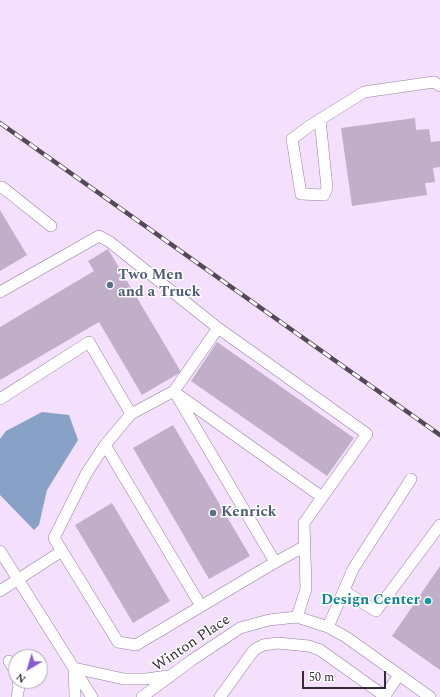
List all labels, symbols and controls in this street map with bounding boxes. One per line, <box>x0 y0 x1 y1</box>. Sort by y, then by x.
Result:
place label: Two Men and a Truck <box>118 267 201 302</box>
marker: Two Men and a Truck <box>105 280 115 290</box>
place label: Kenrick <box>221 504 277 522</box>
marker: Kenrick <box>208 508 218 518</box>
place label: Design Center <box>321 592 420 610</box>
marker: Design Center <box>423 596 433 606</box>
street label: Winton Place <box>150 611 234 677</box>
north arrow <box>8 649 48 689</box>
scale bar <box>304 663 388 689</box>
text: 50 m <box>309 668 334 687</box>
text: N <box>12 669 30 688</box>

